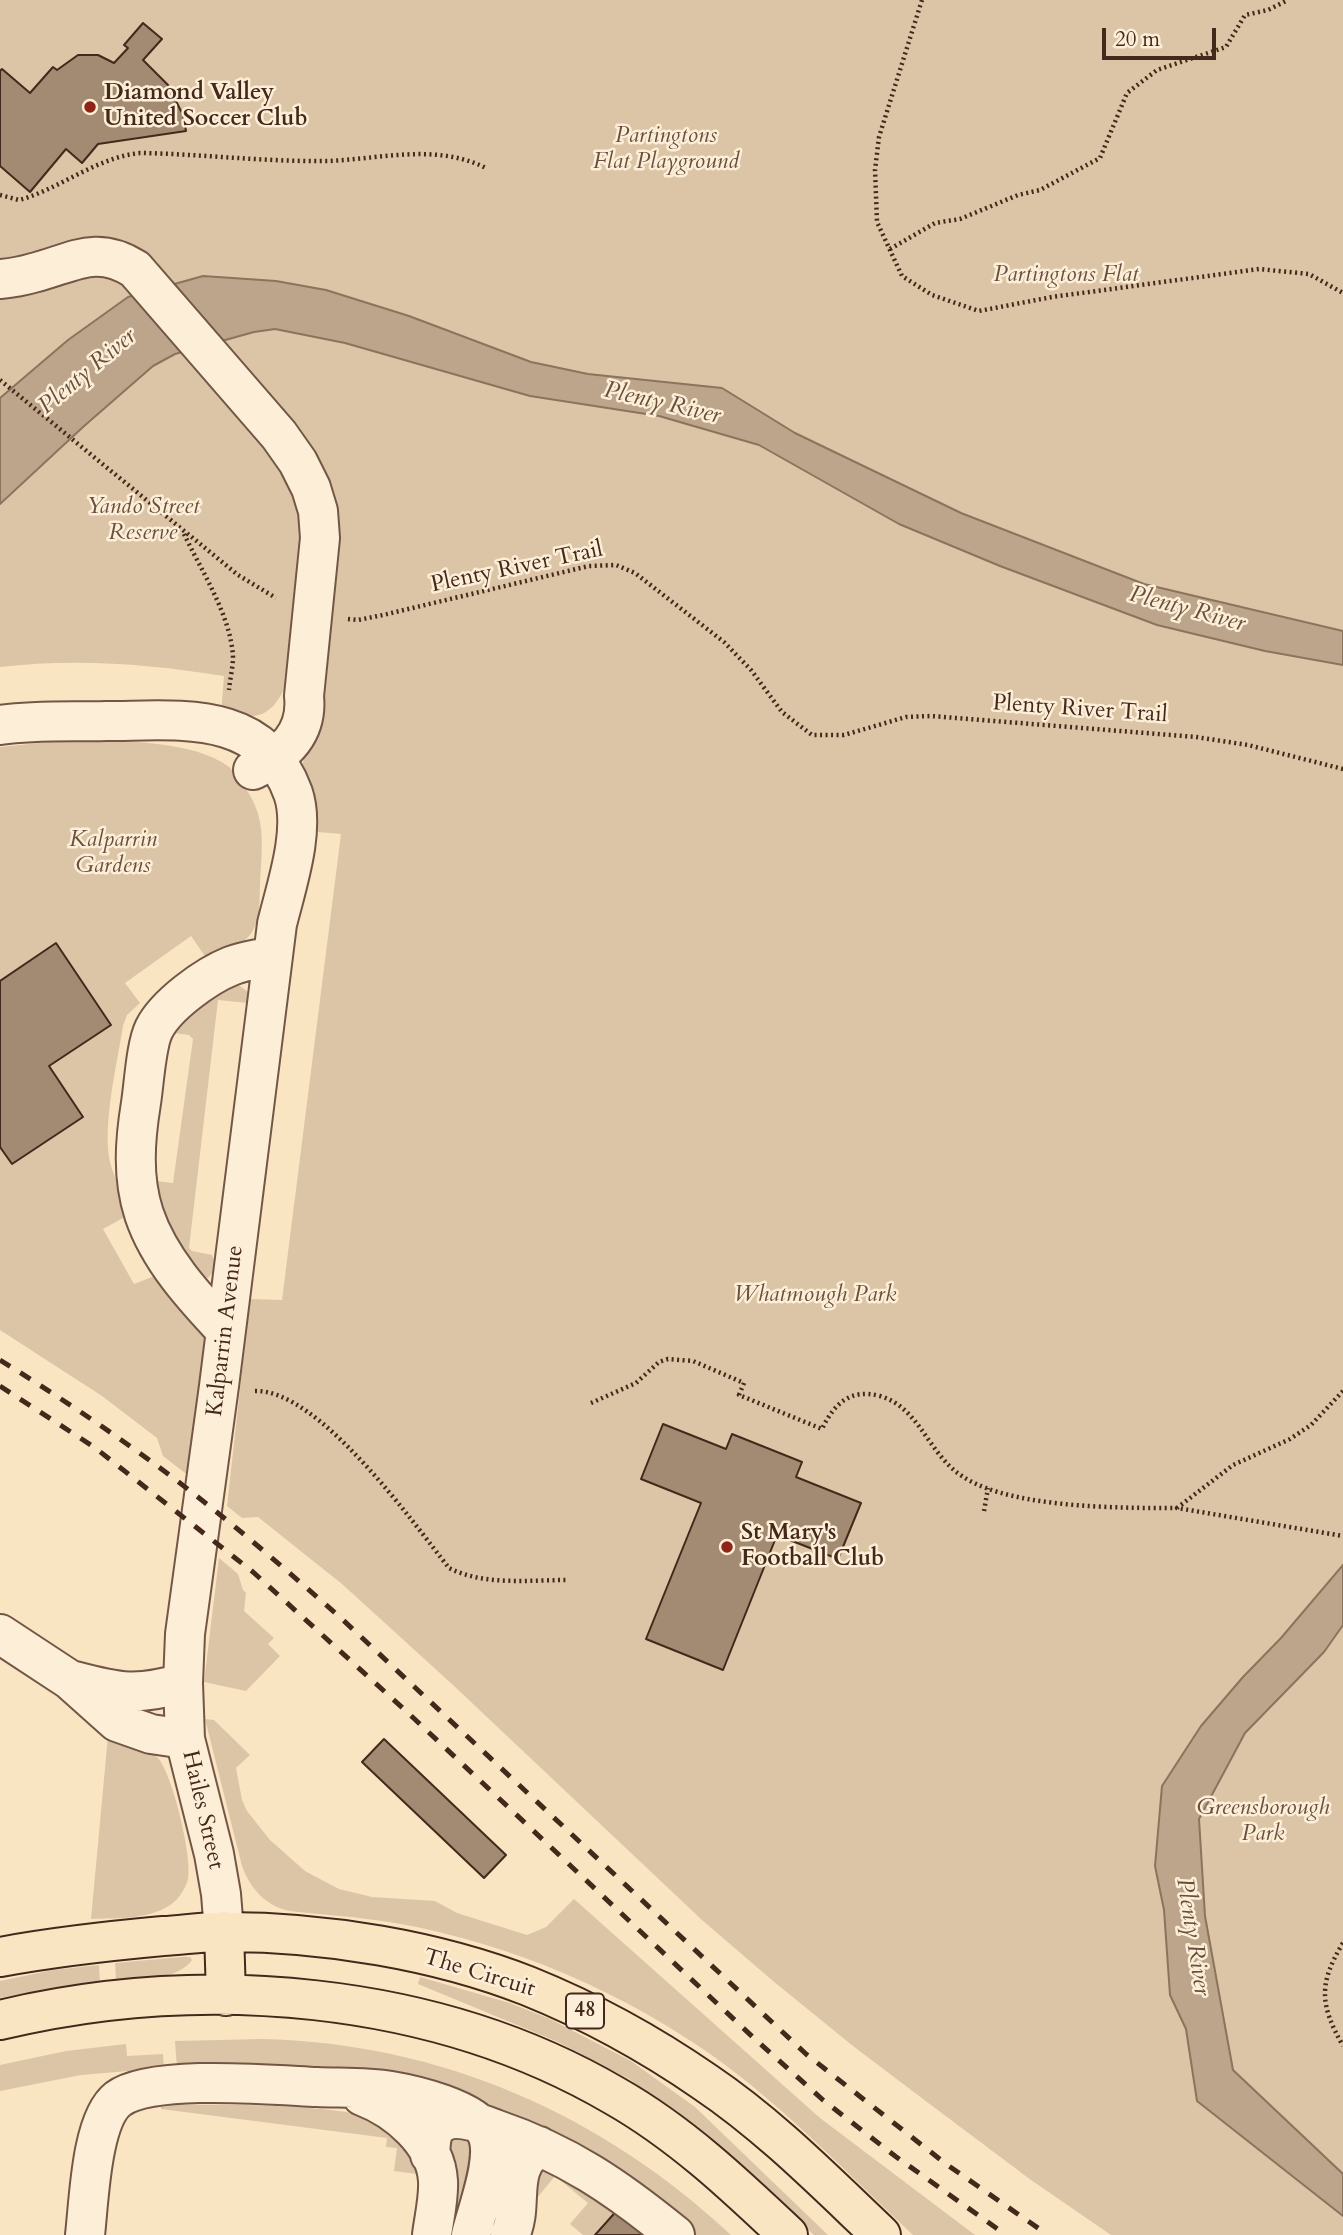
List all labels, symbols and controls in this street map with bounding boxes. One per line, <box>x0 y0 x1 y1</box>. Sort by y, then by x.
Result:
scale bar <box>1105 14 1219 58</box>
text: 20 m <box>1115 25 1160 54</box>
place label: Diamond Valley United Soccer Club <box>104 80 308 134</box>
marker: Diamond Valley United Soccer Club <box>82 99 98 115</box>
park label: Partingtons Flat Playground <box>593 123 739 177</box>
park label: Partingtons Flat <box>994 262 1138 290</box>
water label: Plenty River <box>33 323 143 421</box>
water label: Plenty River <box>601 377 723 431</box>
park label: Yando Street Reserve <box>86 494 200 548</box>
street label: Plenty River Trail <box>428 536 606 600</box>
water label: Plenty River <box>1126 581 1248 639</box>
street label: Plenty River Trail <box>992 690 1168 730</box>
park label: Kalparrin Gardens <box>69 827 157 881</box>
street label: Kalparrin Avenue <box>202 1244 250 1418</box>
park label: Whatmough Park <box>734 1282 896 1310</box>
place label: St Mary's Football Club <box>741 1520 884 1574</box>
marker: St Mary's Football Club <box>719 1539 735 1555</box>
street label: Hailes Street <box>175 1748 229 1872</box>
park label: Greensborough Park <box>1196 1795 1330 1849</box>
water label: Plenty River <box>1168 1876 1216 1998</box>
street label: The Circuit <box>420 1944 538 2004</box>
road number: 48 <box>566 1994 604 2028</box>

